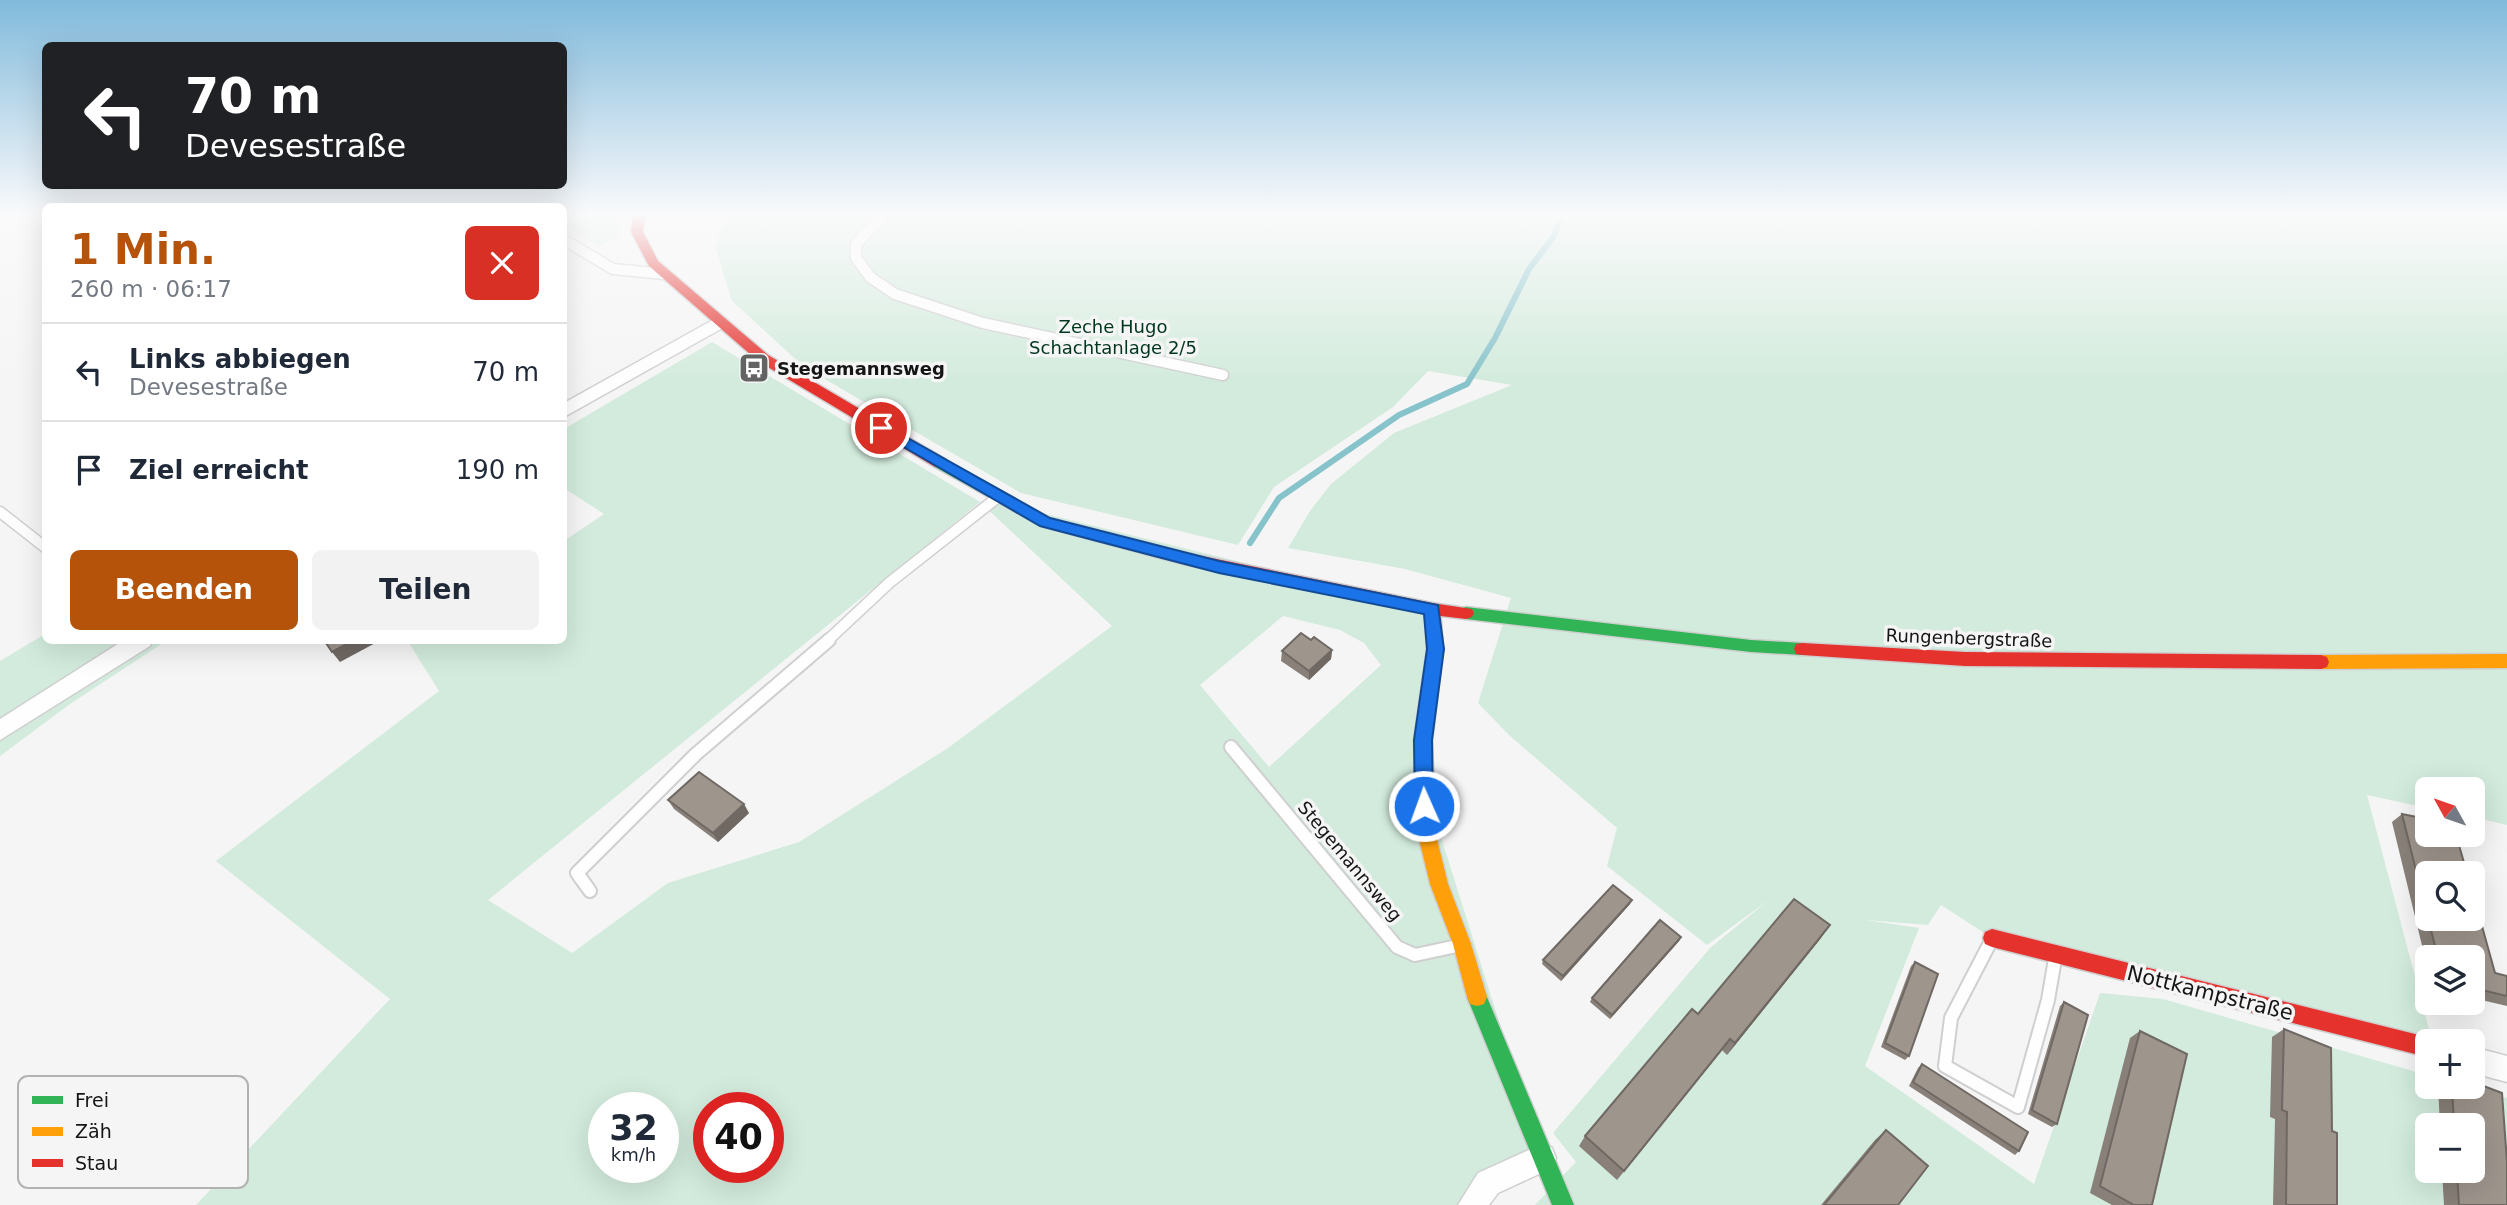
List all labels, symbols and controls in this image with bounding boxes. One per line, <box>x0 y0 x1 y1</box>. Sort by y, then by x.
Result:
text: 70 m <box>185 68 321 125</box>
icon: left <box>70 70 161 161</box>
text: Devesestraße <box>185 127 406 165</box>
text: 1 Min. <box>70 225 216 274</box>
button: close <box>465 226 539 300</box>
text: 260 m · 06:17 <box>70 276 232 302</box>
park label: Zeche Hugo Schachtanlage 2/5 <box>1029 316 1197 358</box>
text: Links abbiegen <box>129 344 351 374</box>
bus stop icon: Stegemannsweg <box>737 351 771 385</box>
icon: left <box>70 353 108 391</box>
text: 70 m <box>472 357 539 387</box>
place label: Stegemannsweg <box>777 358 945 379</box>
text: Devesestraße <box>129 374 288 400</box>
pin <box>851 398 911 458</box>
icon: arrive <box>862 409 900 447</box>
icon: arrive <box>70 451 108 489</box>
text: Ziel erreicht <box>129 455 309 485</box>
text: 190 m <box>456 455 539 485</box>
button: Beenden <box>70 550 298 630</box>
button: Teilen <box>312 550 539 630</box>
street label: Rungenbergstraße <box>1885 625 2053 651</box>
position arrow <box>1387 769 1461 843</box>
north arrow <box>2415 777 2485 847</box>
map controls <box>2415 777 2485 1183</box>
street label: Stegemannsweg <box>1294 797 1406 925</box>
button: search <box>2415 861 2485 931</box>
button: layers <box>2415 945 2485 1015</box>
street label: Nottkampstraße <box>2124 961 2296 1025</box>
button: + <box>2415 1029 2485 1099</box>
legend <box>18 1076 248 1188</box>
text: Frei <box>75 1089 109 1111</box>
speed limit sign: 40 <box>693 1092 784 1183</box>
text: 32 <box>609 1108 658 1148</box>
button: − <box>2415 1113 2485 1183</box>
text: Zäh <box>75 1120 112 1142</box>
text: km/h <box>611 1144 656 1165</box>
text: Stau <box>75 1152 118 1174</box>

